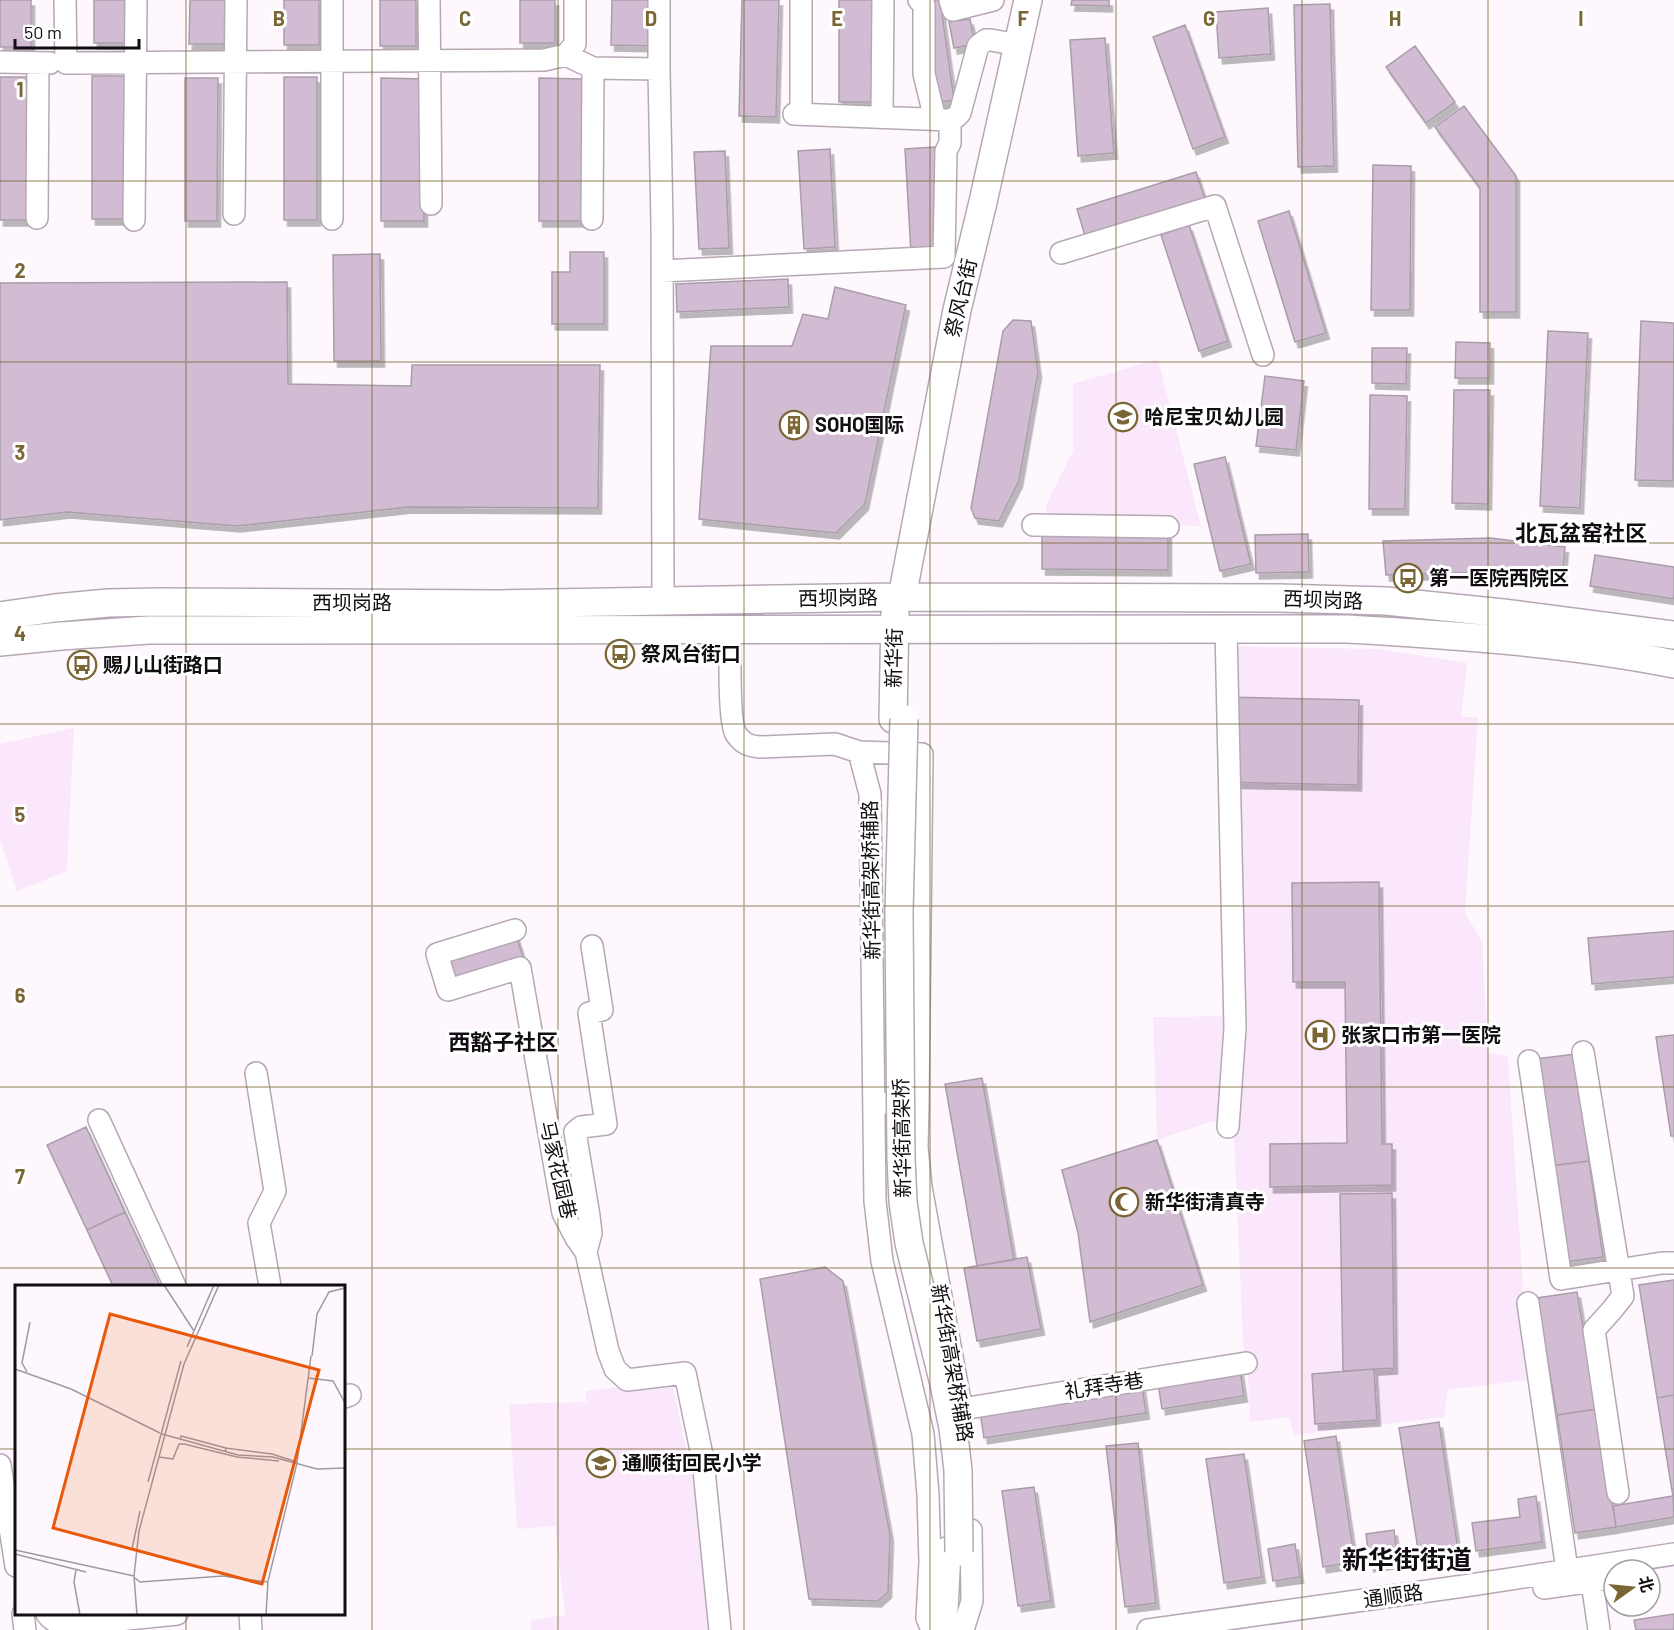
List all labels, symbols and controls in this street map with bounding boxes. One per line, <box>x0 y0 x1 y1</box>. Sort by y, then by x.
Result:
text: B <box>273 6 285 30</box>
text: C <box>459 6 471 30</box>
text: D <box>645 6 657 30</box>
text: E <box>831 6 843 30</box>
text: F <box>1017 6 1029 30</box>
text: G <box>1203 6 1215 30</box>
text: H <box>1389 6 1401 30</box>
text: I <box>1578 6 1584 30</box>
scale bar <box>15 12 140 50</box>
text: 50 m <box>24 21 62 43</box>
text: 1 <box>16 77 24 101</box>
street label: 祭风台街 <box>939 256 981 339</box>
text: 2 <box>14 258 26 282</box>
school or university icon: 哈尼宝贝幼儿园 <box>1107 401 1139 433</box>
place label: 哈尼宝贝幼儿园 <box>1144 404 1284 428</box>
building icon: SOHO国际 <box>778 409 810 441</box>
place label: SOHO国际 <box>815 412 904 436</box>
text: 3 <box>15 440 25 464</box>
district label: 北瓦盆窑社区 <box>1515 519 1647 545</box>
bus stop icon: 第一医院西院区 <box>1392 562 1424 594</box>
place label: 第一医院西院区 <box>1429 565 1569 589</box>
street label: 西坝岗路 <box>798 584 878 610</box>
street label: 西坝岗路 <box>1283 586 1363 612</box>
street label: 西坝岗路 <box>312 590 392 614</box>
text: 4 <box>14 621 26 645</box>
street label: 新华街 <box>880 628 906 688</box>
bus stop icon: 祭风台街口 <box>604 638 636 670</box>
place label: 祭风台街口 <box>641 641 741 665</box>
bus stop icon: 赐儿山街路口 <box>66 649 98 681</box>
place label: 赐儿山街路口 <box>102 652 223 676</box>
street label: 新华街高架桥辅路 <box>857 800 883 960</box>
text: 5 <box>15 802 26 826</box>
text: 6 <box>15 983 26 1007</box>
hospital icon: 张家口市第一医院 <box>1304 1019 1336 1051</box>
place label: 张家口市第一医院 <box>1341 1022 1501 1046</box>
district label: 西豁子社区 <box>448 1028 558 1054</box>
street label: 新华街高架桥 <box>888 1078 914 1198</box>
street label: 马家花园巷 <box>536 1118 582 1221</box>
text: 7 <box>15 1164 25 1188</box>
mosque icon: 新华街清真寺 <box>1108 1186 1140 1218</box>
place label: 新华街清真寺 <box>1145 1189 1265 1213</box>
street label: 新华街高架桥辅路 <box>927 1282 979 1444</box>
inset map <box>15 1285 345 1615</box>
street label: 礼拜寺巷 <box>1062 1367 1145 1403</box>
school or university icon: 通顺街回民小学 <box>585 1447 617 1479</box>
place label: 通顺街回民小学 <box>622 1450 762 1474</box>
district label: 新华街街道 <box>1342 1543 1472 1574</box>
north arrow <box>1602 1558 1662 1618</box>
text: 北 <box>1636 1574 1658 1594</box>
street label: 通顺路 <box>1361 1579 1424 1611</box>

